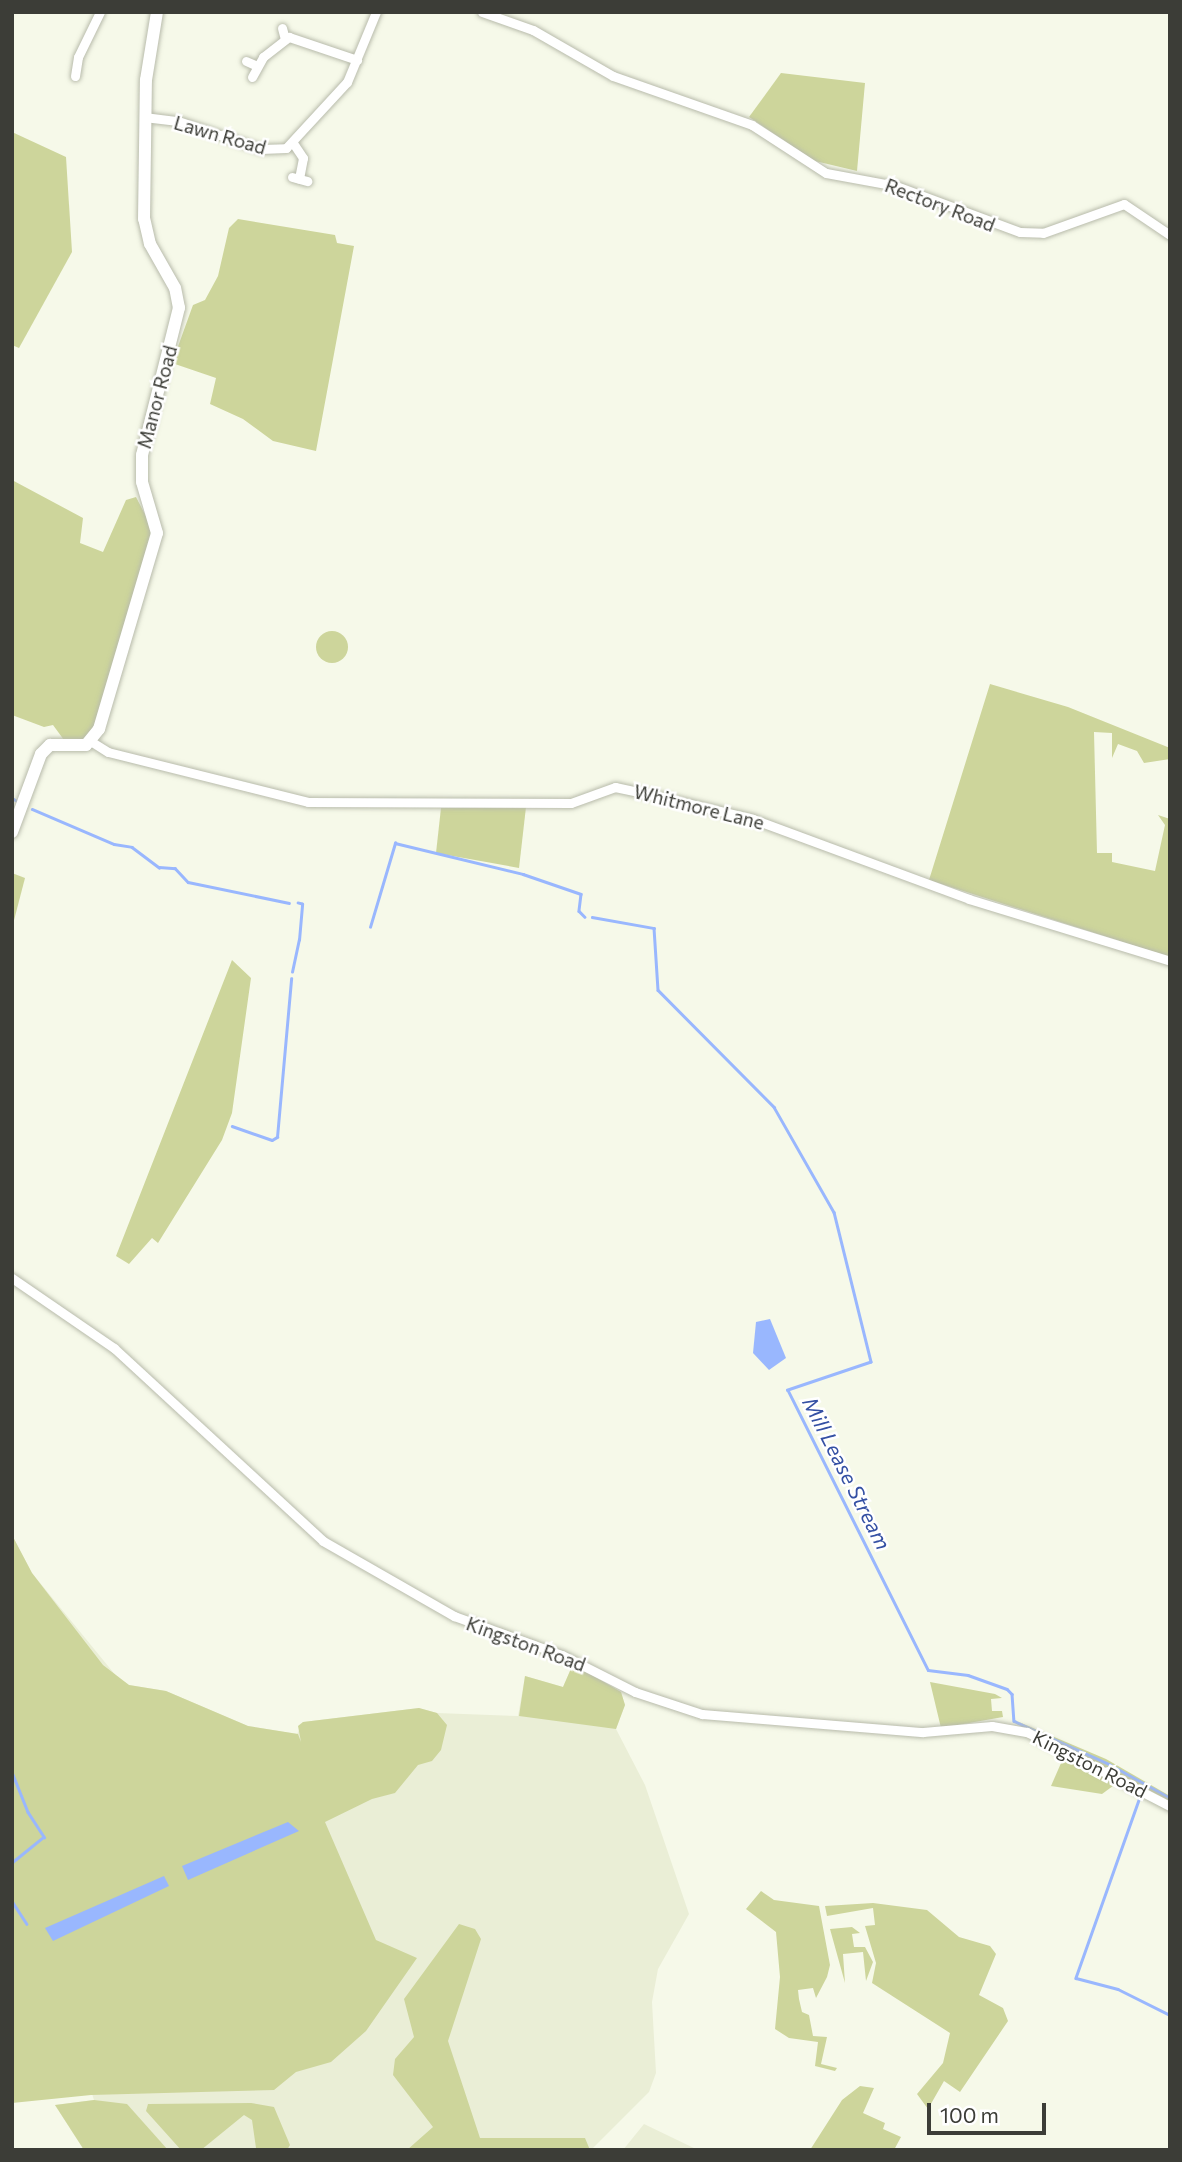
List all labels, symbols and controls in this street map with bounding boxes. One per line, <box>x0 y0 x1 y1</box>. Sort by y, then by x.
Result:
street label: Lawn Road <box>171 111 269 159</box>
street label: Rectory Road <box>882 174 998 236</box>
street label: Manor Road <box>132 343 182 451</box>
street label: Whitmore Lane <box>631 780 767 834</box>
water label: Mill Lease Stream <box>798 1392 896 1554</box>
street label: Kingston Road <box>463 1612 589 1676</box>
street label: Kingston Road <box>1029 1725 1151 1803</box>
scale bar <box>930 2088 1049 2132</box>
text: 100 m <box>940 2102 999 2127</box>

